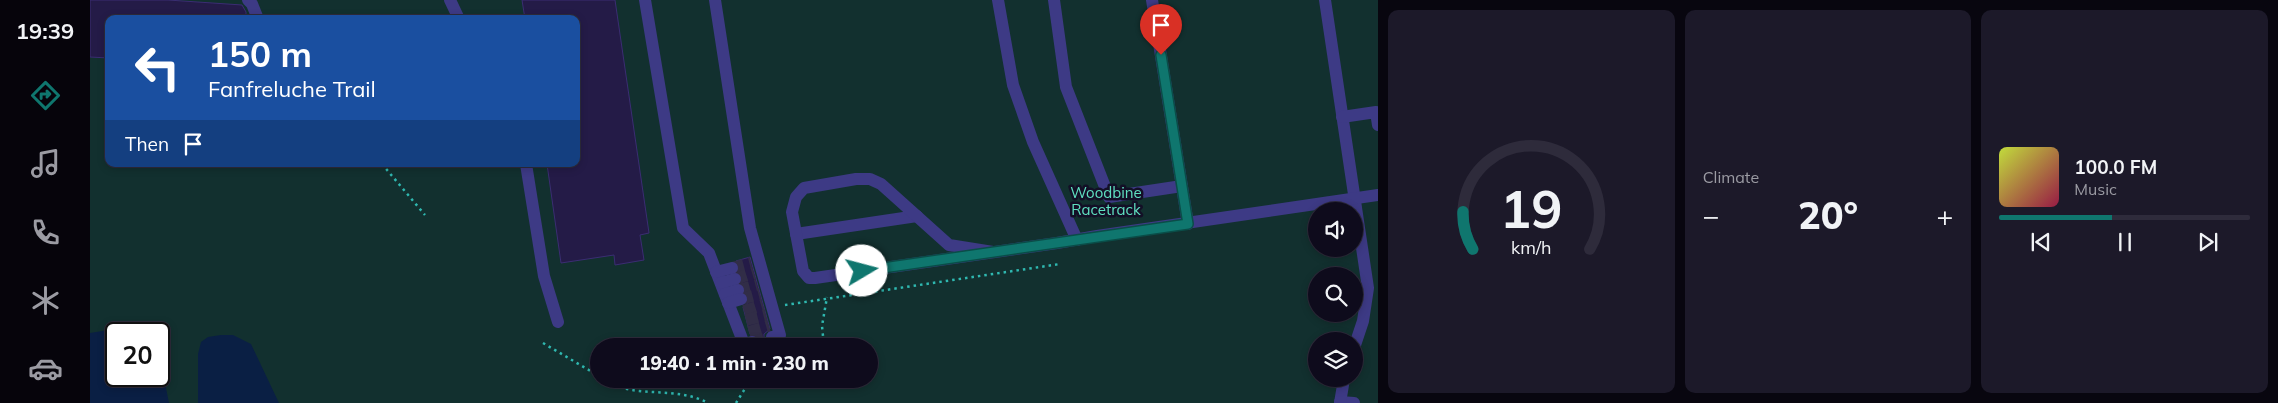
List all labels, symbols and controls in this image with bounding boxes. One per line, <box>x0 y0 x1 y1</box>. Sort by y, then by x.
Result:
pin <box>1140 4 1182 55</box>
icon: arrive <box>1147 11 1175 39</box>
text: 19:39 <box>16 17 74 45</box>
text: 150 m <box>208 32 312 76</box>
icon: left <box>125 35 190 100</box>
text: Fanfreluche Trail <box>208 75 376 103</box>
icon: directions <box>28 78 63 113</box>
icon: arrive <box>179 130 207 158</box>
text: Then <box>125 132 169 156</box>
icon: music <box>28 146 63 181</box>
text: 100.0 FM <box>2074 155 2157 179</box>
text: Climate <box>1703 167 1759 187</box>
text: 19 <box>1500 176 1563 241</box>
text: Music <box>2074 179 2117 199</box>
park label: Woodbine Racetrack <box>1070 183 1142 219</box>
text: 20° <box>1798 191 1858 239</box>
text: − <box>1703 198 1719 233</box>
text: + <box>1937 198 1953 233</box>
map controls <box>1308 202 1363 387</box>
button: sound <box>1308 202 1363 257</box>
icon: phone <box>28 215 63 250</box>
icon: previous <box>2027 228 2055 256</box>
icon: pause <box>2111 228 2139 256</box>
icon: next <box>2194 228 2222 256</box>
text: km/h <box>1511 236 1552 258</box>
position arrow <box>835 244 887 296</box>
button: search <box>1308 267 1363 322</box>
icon: climate <box>28 283 63 318</box>
speed limit sign: 20 <box>105 322 170 387</box>
button: layers <box>1308 332 1363 387</box>
icon: car <box>28 351 63 386</box>
text: 19:40 · 1 min · 230 m <box>639 351 829 375</box>

